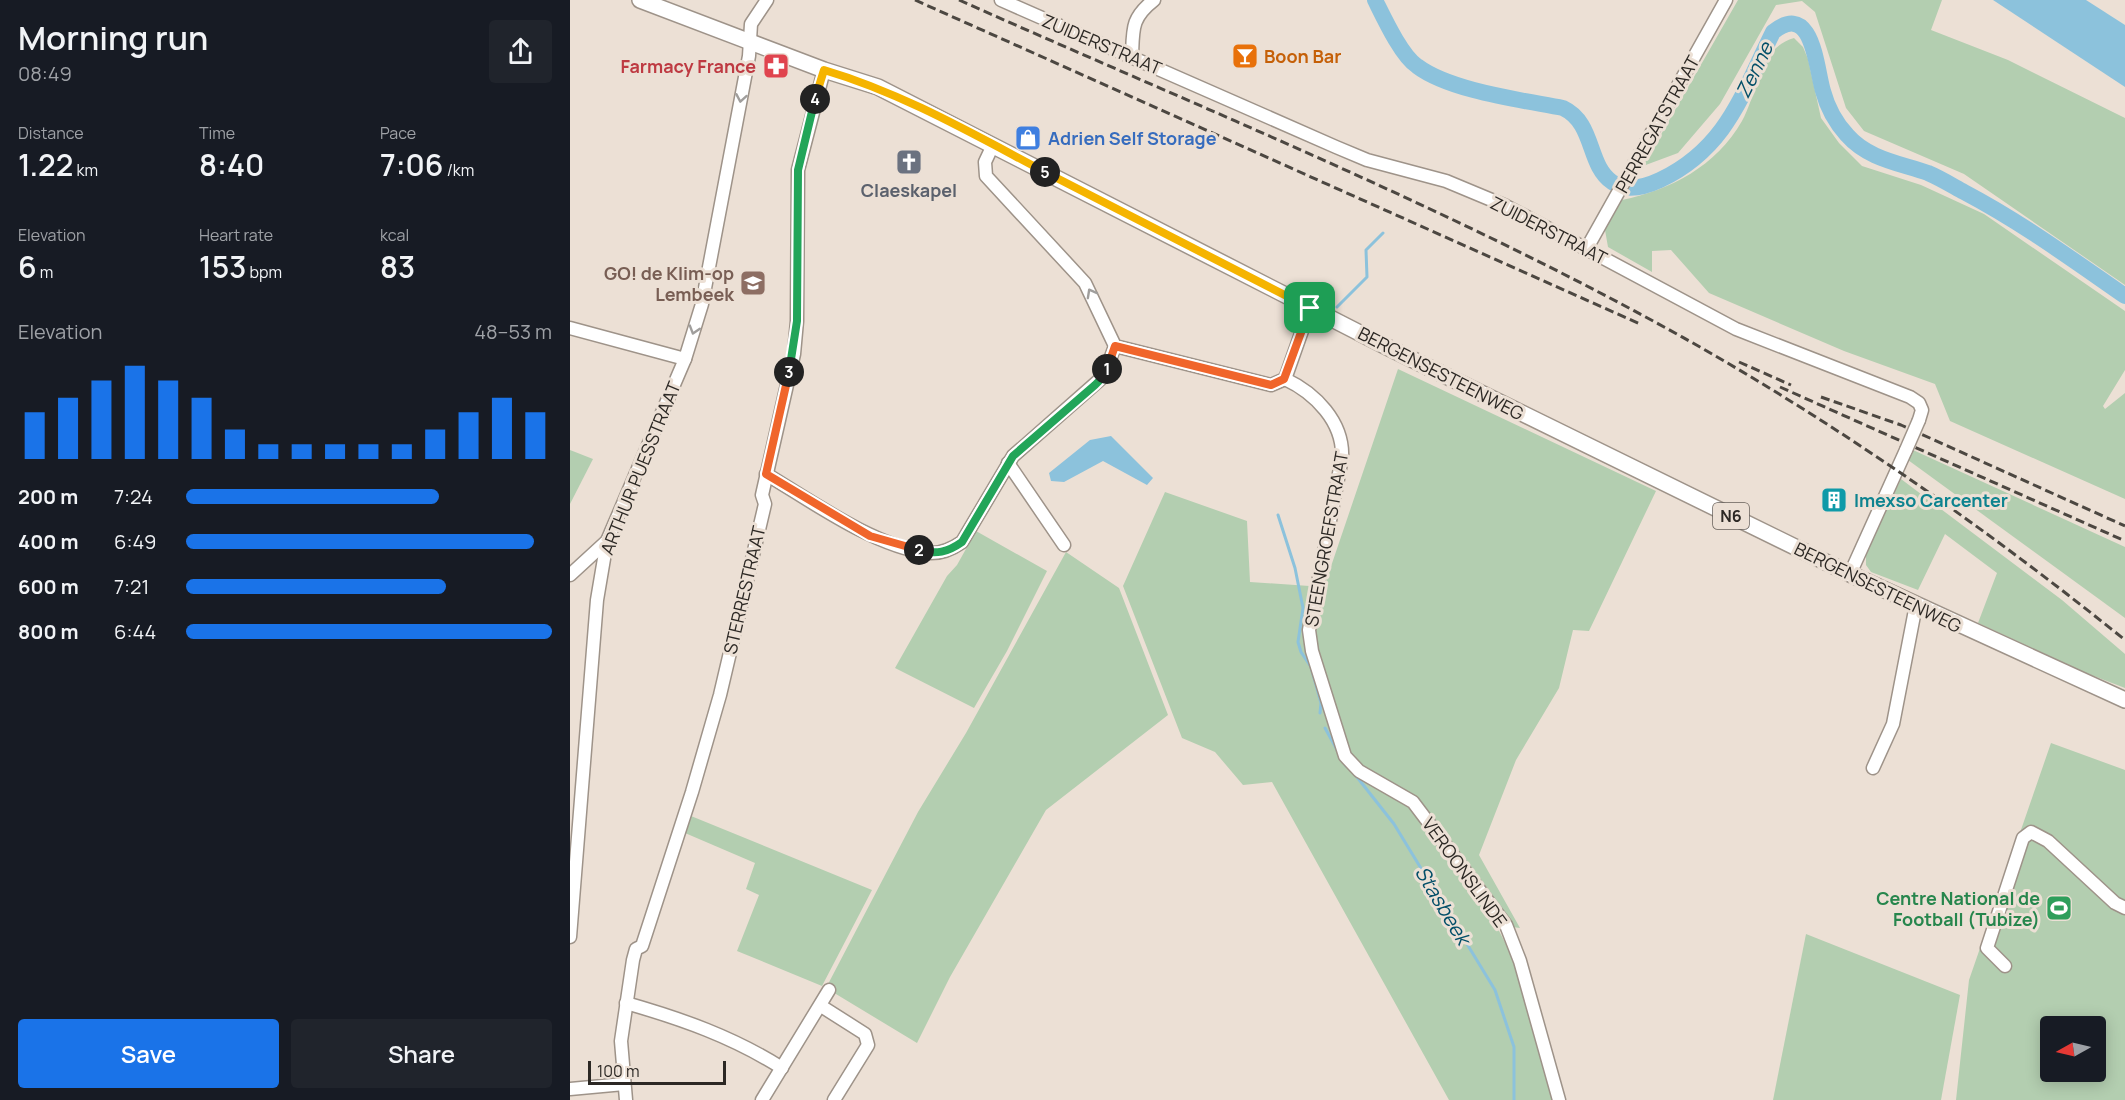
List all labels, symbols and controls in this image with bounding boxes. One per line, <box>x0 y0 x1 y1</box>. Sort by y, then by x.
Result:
street label: ZUIDERSTRAAT <box>1038 8 1166 80</box>
text: Morning run <box>18 15 208 60</box>
button: share <box>489 20 552 83</box>
water label: Zenne <box>1729 36 1780 102</box>
bar icon: Boon Bar <box>1230 41 1260 71</box>
place label: Boon Bar <box>1264 44 1341 68</box>
pharmacy icon: Farmacy France <box>761 51 791 81</box>
street label: PERREGATSTRAAT <box>1609 51 1705 197</box>
place label: Farmacy France <box>620 54 756 78</box>
text: 08:49 <box>18 60 72 87</box>
pin: 4 <box>800 84 830 114</box>
text: 4 <box>810 88 820 110</box>
one-way arrow <box>735 93 748 103</box>
text: Distance <box>18 122 84 144</box>
text: Time <box>199 122 235 144</box>
text: Pace <box>380 122 416 144</box>
shop icon: Adrien Self Storage <box>1013 123 1043 153</box>
place label: Adrien Self Storage <box>1048 126 1217 150</box>
text: 1.22 <box>18 144 73 185</box>
text: 8:40 <box>199 144 264 185</box>
text: 7:06 <box>380 144 443 185</box>
church icon: Claeskapel <box>894 147 924 177</box>
pin: 5 <box>1030 157 1060 187</box>
text: km <box>73 159 98 181</box>
text: /km <box>443 159 474 181</box>
text: 5 <box>1040 161 1050 183</box>
place label: Claeskapel <box>861 178 957 202</box>
street label: ZUIDERSTRAAT <box>1487 190 1612 270</box>
text: Elevation <box>18 224 86 246</box>
text: Heart rate <box>199 224 273 246</box>
text: kcal <box>380 224 409 246</box>
text: 6 <box>18 246 37 287</box>
text: 153 <box>199 246 246 287</box>
text: 83 <box>380 246 415 287</box>
text: m <box>37 261 53 283</box>
text: bpm <box>246 261 282 283</box>
place label: GO! de Klim-op Lembeek <box>604 261 735 306</box>
school or university icon: GO! de Klim-op Lembeek <box>738 268 768 298</box>
pin <box>1284 282 1335 333</box>
one-way arrow <box>1087 289 1098 299</box>
icon: arrive <box>1293 291 1326 324</box>
text: Elevation <box>18 318 102 345</box>
text: 48–53 m <box>474 318 552 345</box>
street label: BERGENSESTEENWEG <box>1354 321 1528 425</box>
one-way arrow <box>689 324 701 335</box>
pin: 1 <box>1092 354 1122 384</box>
pin: 3 <box>774 357 804 387</box>
text: 1 <box>1103 358 1111 380</box>
text: 3 <box>784 361 794 383</box>
street label: ARTHUR PUESSTRAAT <box>594 378 686 558</box>
street label: STEENGROEFSTRAAT <box>1299 449 1353 628</box>
text: 200 m <box>18 483 78 510</box>
text: 7:24 <box>114 483 153 510</box>
building icon: Imexso Carcenter <box>1819 485 1849 515</box>
place label: Imexso Carcenter <box>1854 488 2008 512</box>
road number: N6 <box>1713 503 1749 529</box>
street label: STERRESTRAAT <box>718 523 770 656</box>
text: 400 m <box>18 528 78 555</box>
text: 6:49 <box>114 528 156 555</box>
pin: 2 <box>904 535 934 565</box>
street label: BERGENSESTEENWEG <box>1791 536 1966 638</box>
text: 2 <box>914 539 924 561</box>
text: 600 m <box>18 573 79 600</box>
text: 7:21 <box>114 573 149 600</box>
text: 800 m <box>18 618 79 645</box>
text: 6:44 <box>114 618 156 645</box>
street label: VEROONSLINDE <box>1417 812 1513 932</box>
water label: Stasbeek <box>1409 861 1479 952</box>
place label: Centre National de Football (Tubize) <box>1876 886 2040 931</box>
sports icon: Centre National de Football (Tubize) <box>2044 893 2074 923</box>
north arrow <box>2040 1016 2106 1082</box>
map controls <box>2040 1016 2106 1082</box>
button: Save <box>18 1019 279 1088</box>
button: Share <box>291 1019 552 1088</box>
scale bar <box>588 1058 726 1086</box>
text: 100 m <box>597 1060 640 1082</box>

